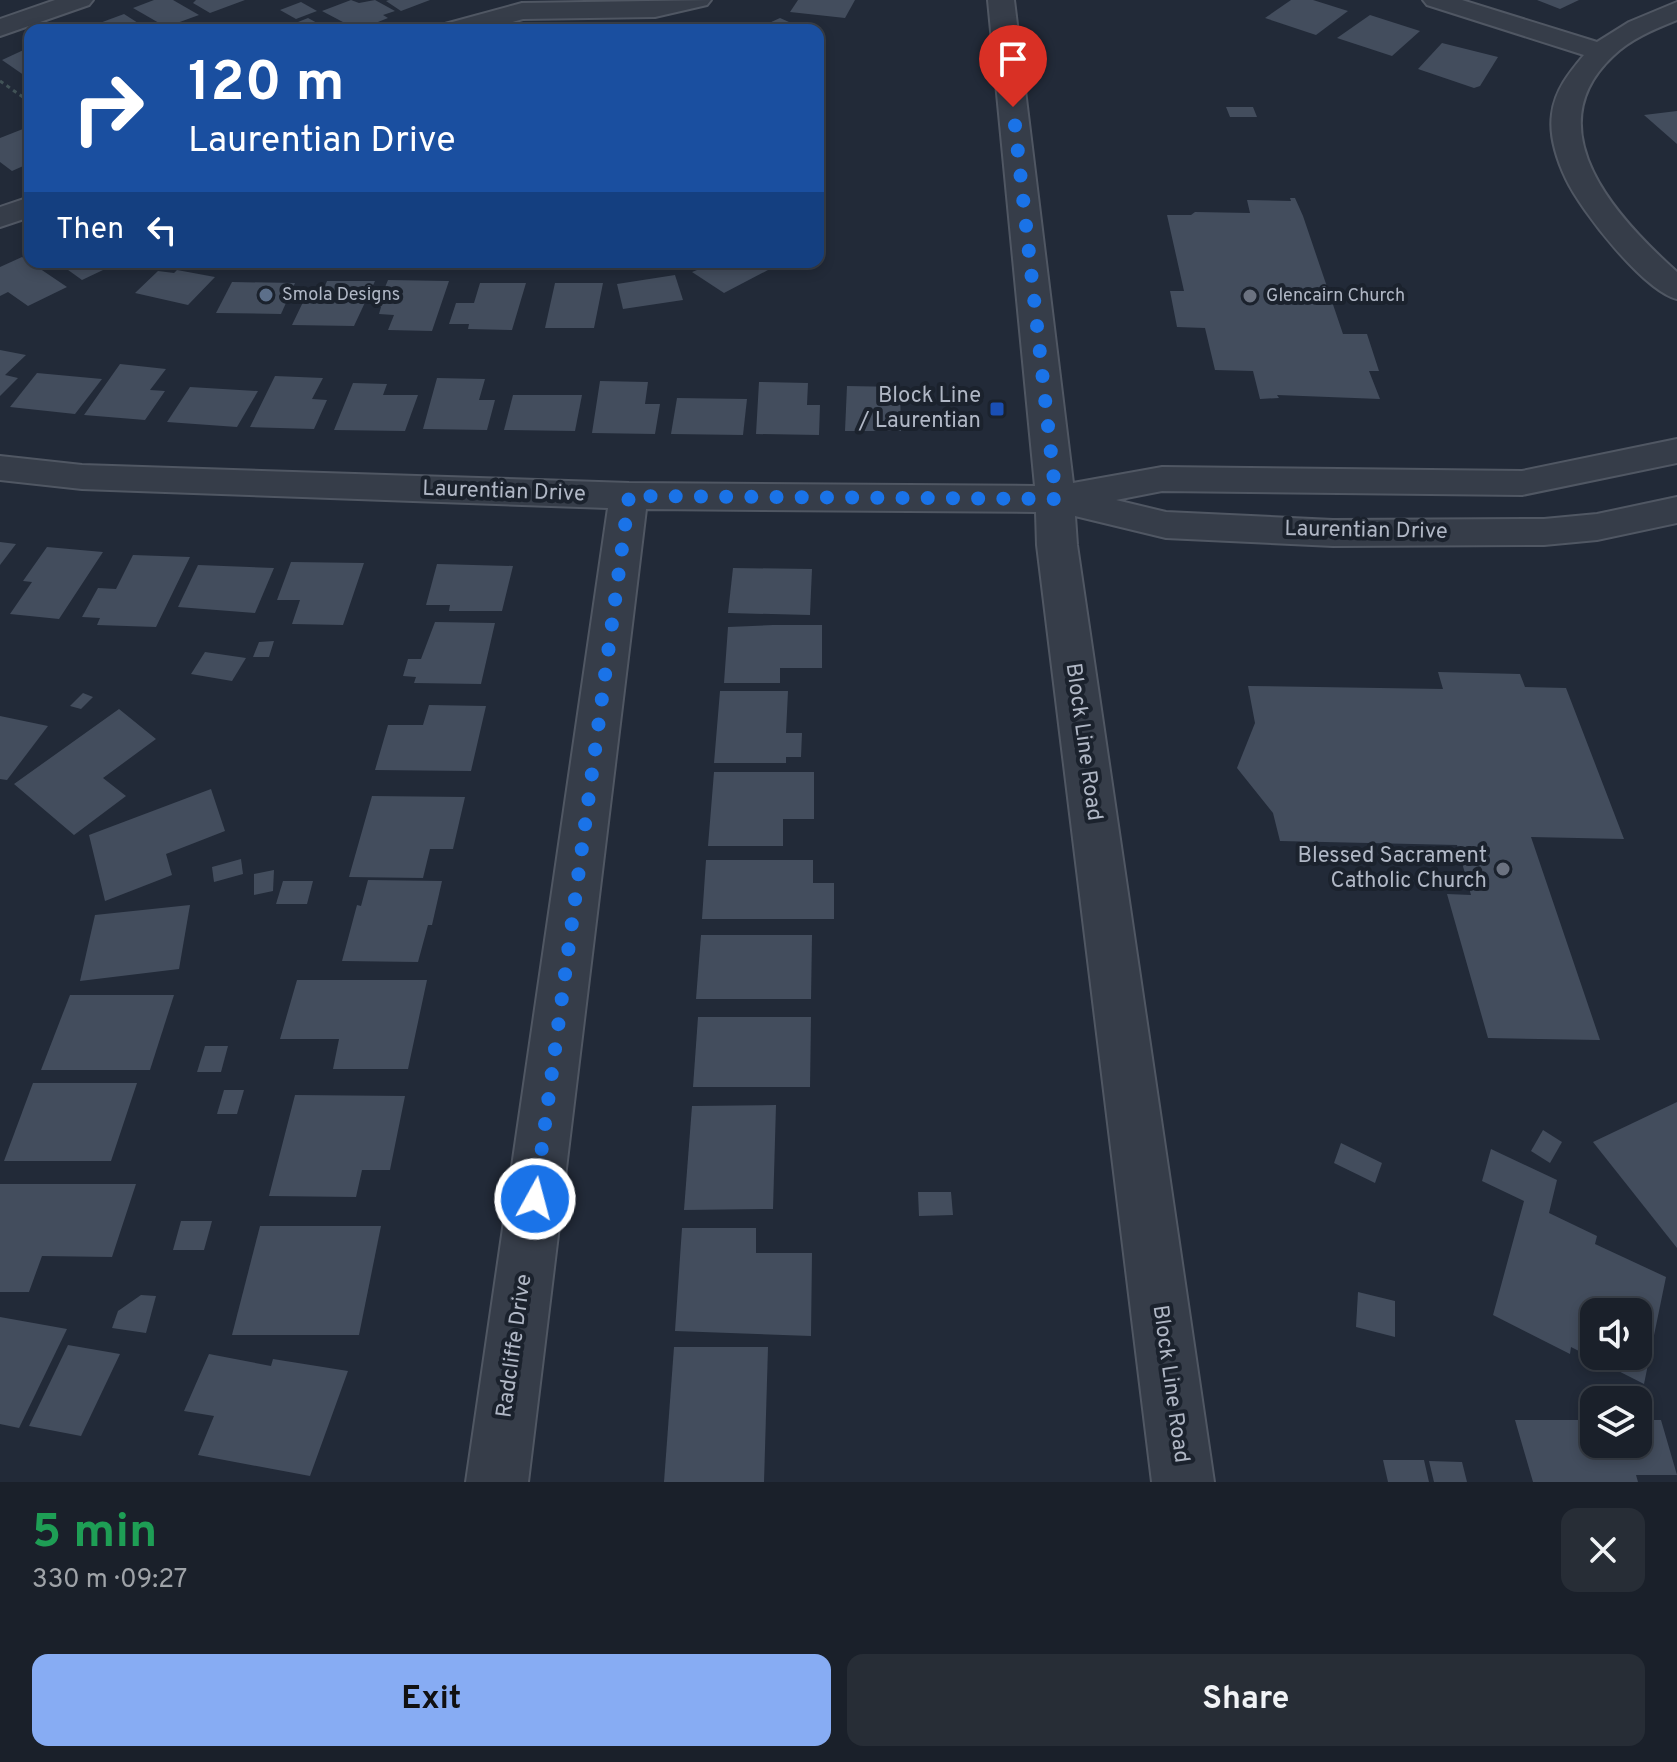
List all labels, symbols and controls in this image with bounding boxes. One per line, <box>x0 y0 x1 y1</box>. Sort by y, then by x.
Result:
pin <box>979 25 1047 107</box>
icon: arrive <box>991 37 1035 81</box>
text: 120 m <box>188 50 345 120</box>
icon: right <box>56 56 160 160</box>
text: Laurentian Drive <box>188 119 456 165</box>
icon: left <box>140 208 184 252</box>
text: Then <box>56 212 124 249</box>
place label: Smola Designs <box>282 284 400 307</box>
place label: Glencairn Church <box>1266 285 1405 308</box>
marker: Smola Designs <box>257 286 275 304</box>
marker: Glencairn Church <box>1241 287 1259 305</box>
place label: Block Line / Laurentian <box>858 383 981 435</box>
marker: Block Line / Laurentian <box>988 400 1006 418</box>
street label: Laurentian Drive <box>422 476 586 508</box>
street label: Laurentian Drive <box>1284 516 1448 546</box>
street label: Block Line Road <box>1059 661 1107 823</box>
place label: Blessed Sacrament Catholic Church <box>1298 843 1487 895</box>
marker: Blessed Sacrament Catholic Church <box>1494 860 1512 878</box>
position arrow <box>493 1157 577 1241</box>
street label: Radcliffe Drive <box>492 1272 538 1420</box>
map controls <box>1580 1298 1652 1458</box>
button: sound <box>1580 1298 1652 1370</box>
street label: Block Line Road <box>1146 1303 1194 1465</box>
button: layers <box>1580 1386 1652 1458</box>
text: 5 min <box>32 1504 157 1564</box>
button: close <box>1561 1508 1645 1592</box>
text: 330 m · 09:27 <box>32 1564 187 1597</box>
button: Exit <box>32 1654 831 1746</box>
button: Share <box>847 1654 1645 1746</box>

